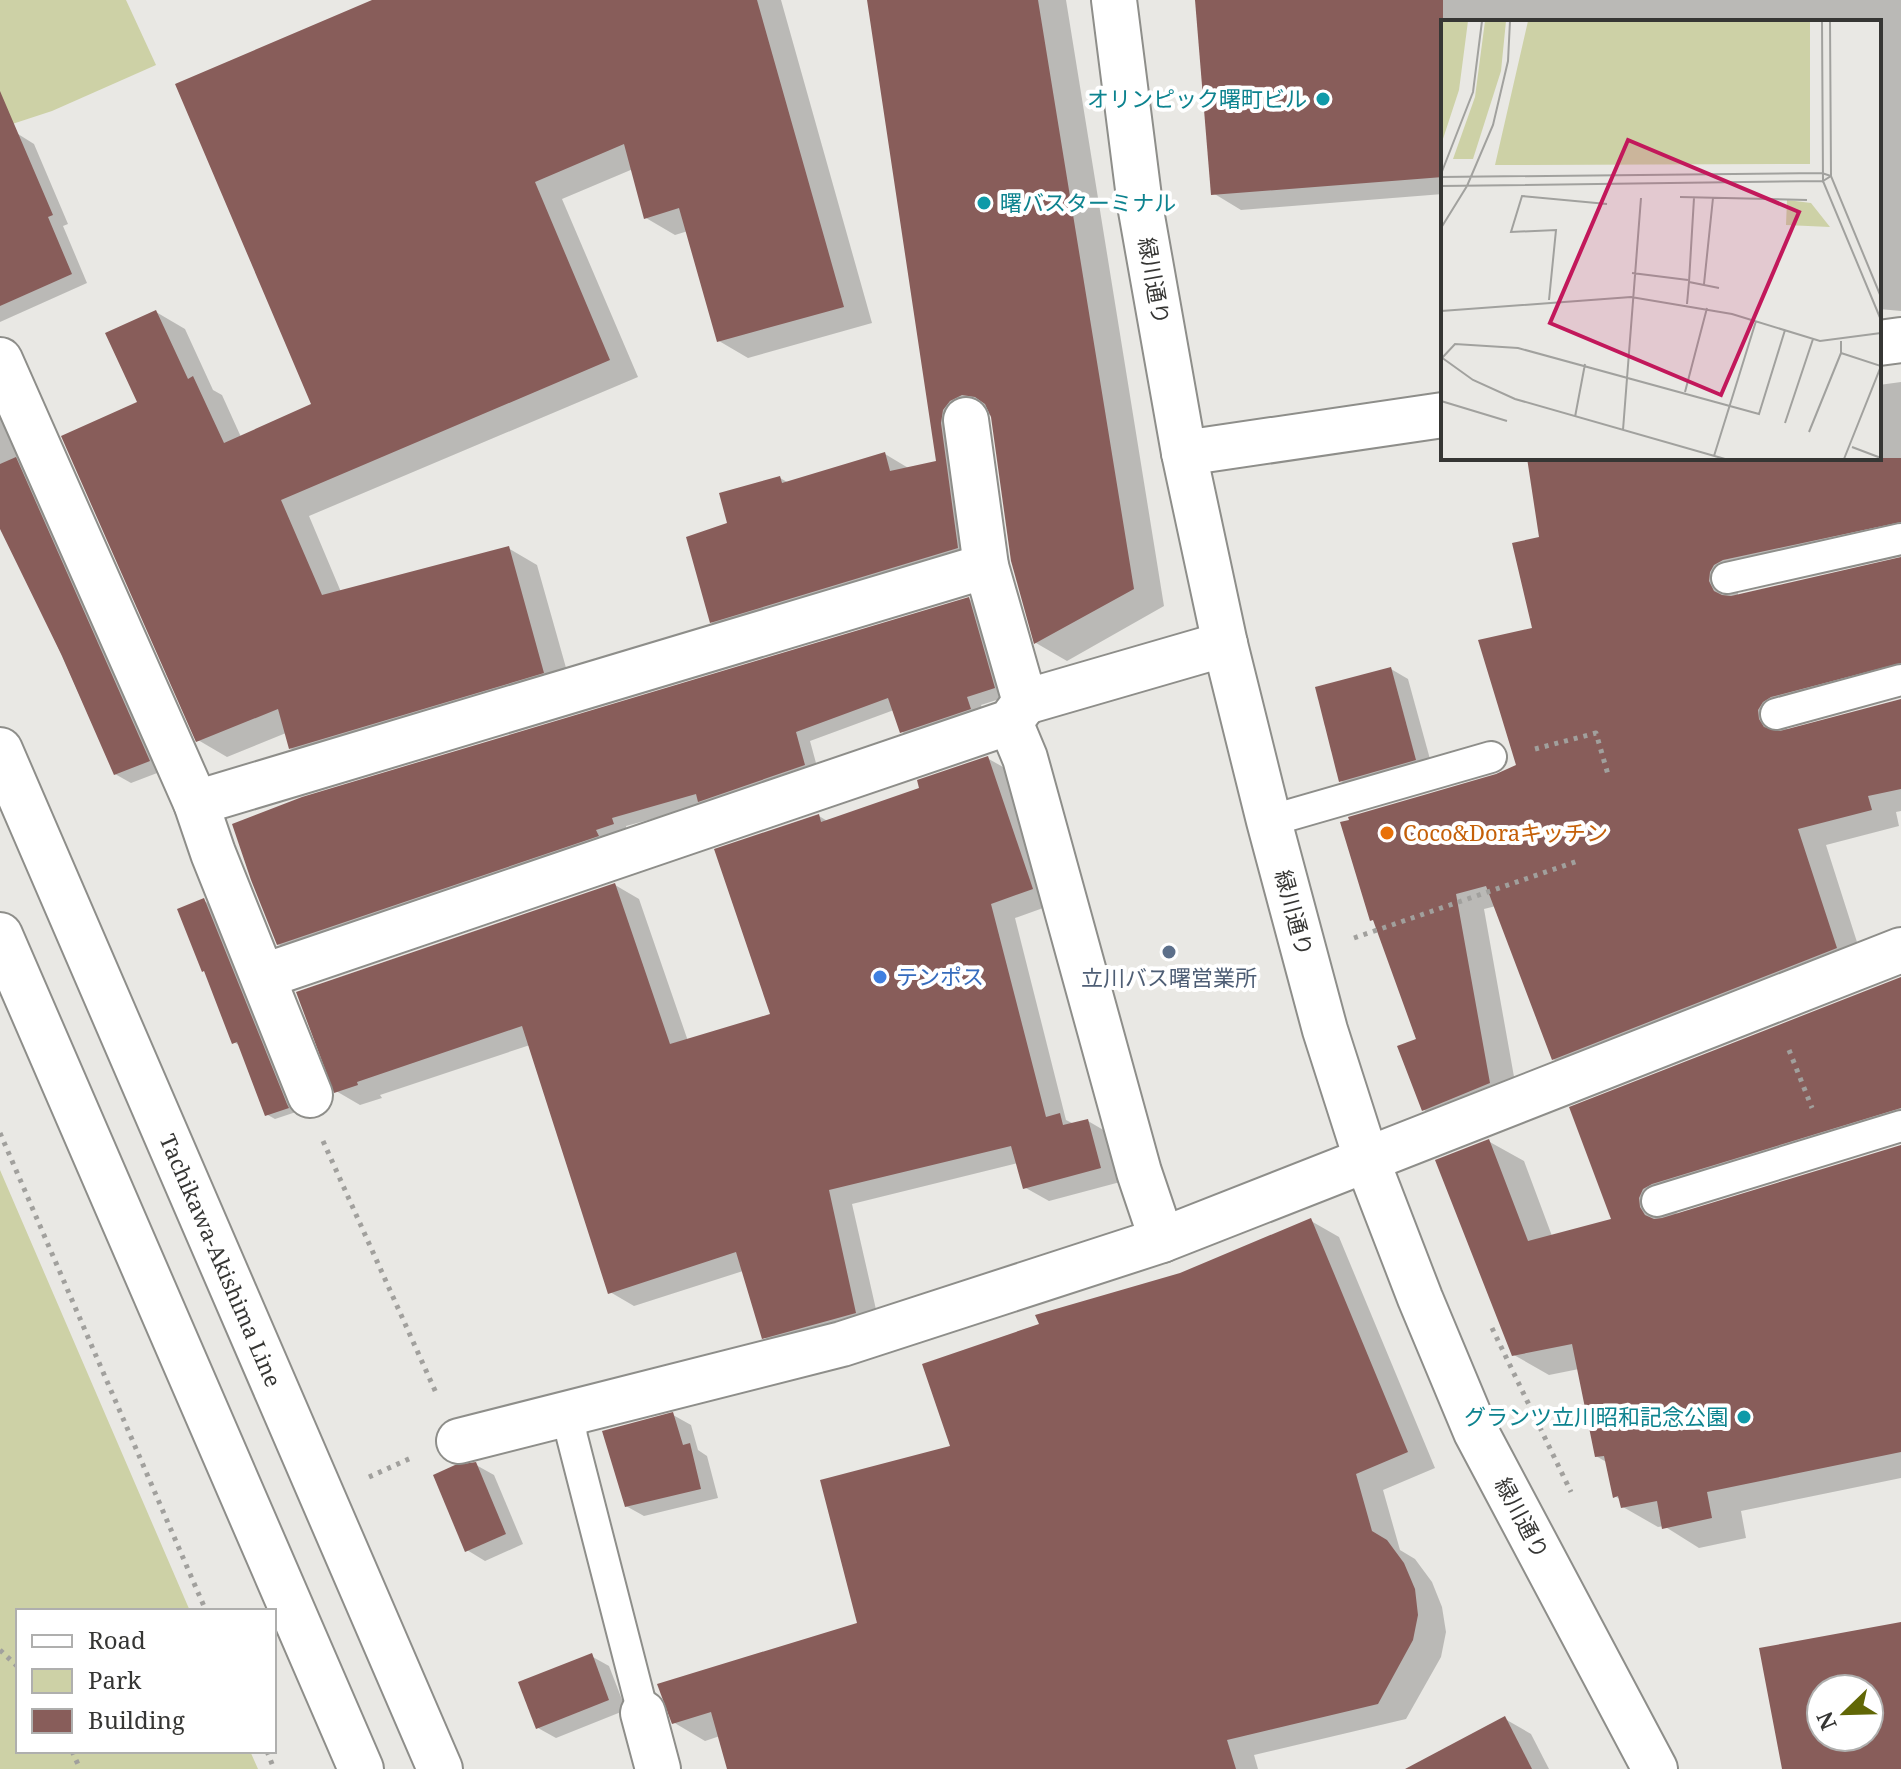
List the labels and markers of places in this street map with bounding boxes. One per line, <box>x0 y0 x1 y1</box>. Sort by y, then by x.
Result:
place label: オリンピック曙町ビル <box>1087 83 1307 113</box>
marker: オリンピック曙町ビル <box>1314 90 1332 108</box>
place label: 曙バスターミナル <box>1000 187 1176 217</box>
marker: 曙バスターミナル <box>975 194 993 212</box>
place label: Coco&Doraキッチン <box>1403 817 1608 847</box>
marker: Coco&Doraキッチン <box>1378 824 1396 842</box>
marker: 立川バス曙営業所 <box>1160 943 1178 961</box>
place label: テンポス <box>896 961 984 991</box>
place label: 立川バス曙営業所 <box>1081 962 1257 992</box>
marker: テンポス <box>871 968 889 986</box>
place label: グランツ立川昭和記念公園 <box>1464 1401 1728 1431</box>
marker: グランツ立川昭和記念公園 <box>1735 1408 1753 1426</box>

